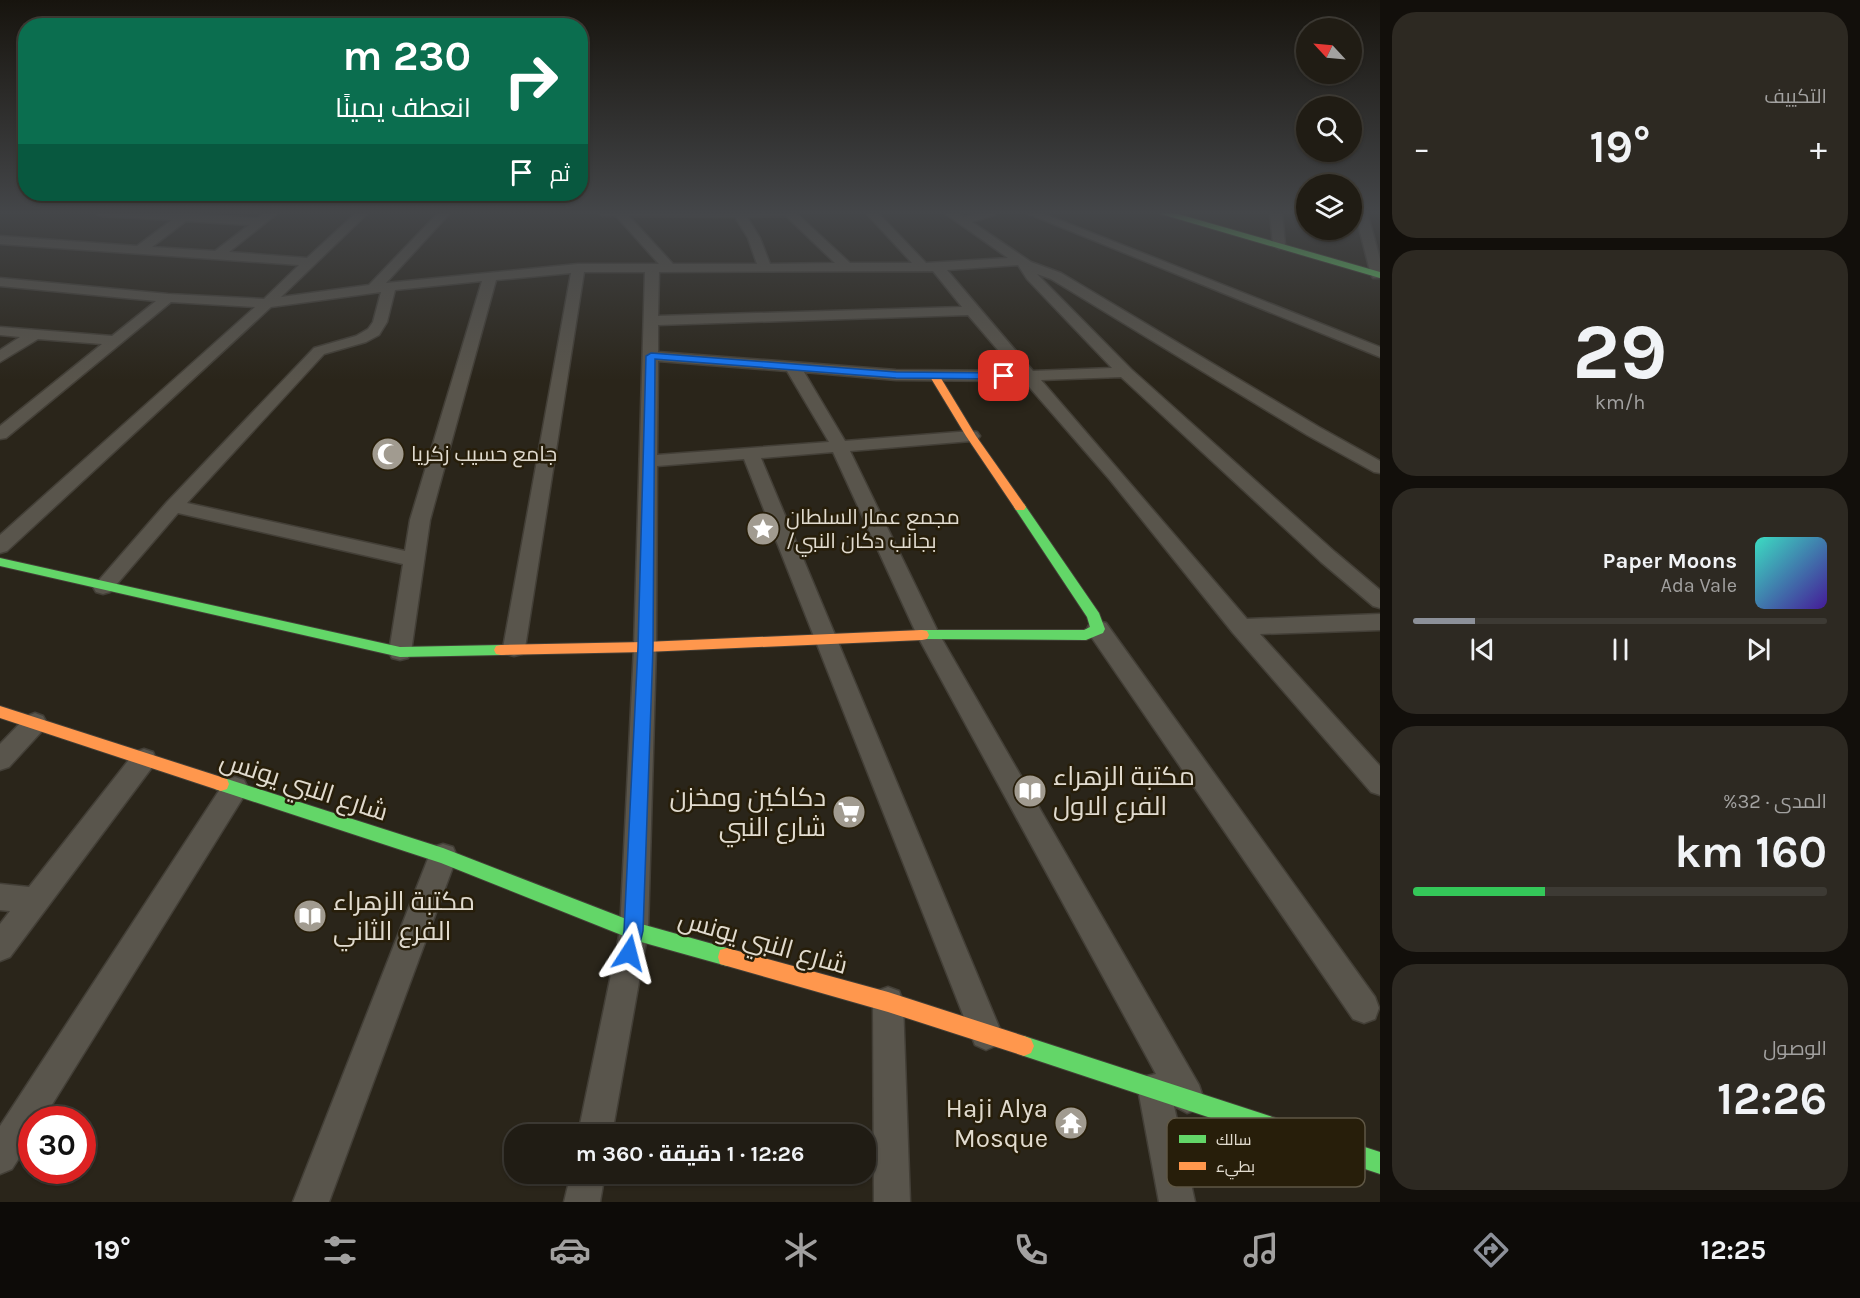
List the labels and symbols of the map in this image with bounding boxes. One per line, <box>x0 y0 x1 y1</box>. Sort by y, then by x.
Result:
north arrow <box>1296 18 1362 84</box>
pin <box>978 350 1029 401</box>
mosque icon: جامع حسيب زكريا <box>370 436 406 472</box>
place label: جامع حسيب زكريا <box>411 442 557 468</box>
place label: مجمع عمار السلطان /بجانب دكان النبي <box>786 505 960 557</box>
place icon: مجمع عمار السلطان /بجانب دكان النبي <box>745 511 781 547</box>
street label: شارع النبي يونس <box>215 744 392 832</box>
place label: مكتبة الزهراء الفرع الاول <box>1053 761 1195 823</box>
library icon: مكتبة الزهراء الفرع الاول <box>1012 773 1048 809</box>
place label: دكاكين ومخزن شارع النبي <box>670 782 826 848</box>
supermarket icon: دكاكين ومخزن شارع النبي <box>831 794 867 830</box>
place label: مكتبة الزهراء الفرع الثاني <box>333 886 475 952</box>
library icon: مكتبة الزهراء الفرع الثاني <box>292 898 328 934</box>
street label: شارع النبي يونس <box>673 903 851 986</box>
position arrow <box>597 921 661 985</box>
place label: Haji Alya Mosque <box>946 1093 1048 1154</box>
temple icon: Haji Alya Mosque <box>1053 1105 1089 1141</box>
speed limit sign: 30 <box>18 1106 96 1184</box>
legend <box>1167 1118 1365 1187</box>
text: سالك <box>1216 1130 1251 1149</box>
text: بطيء <box>1216 1157 1255 1180</box>

